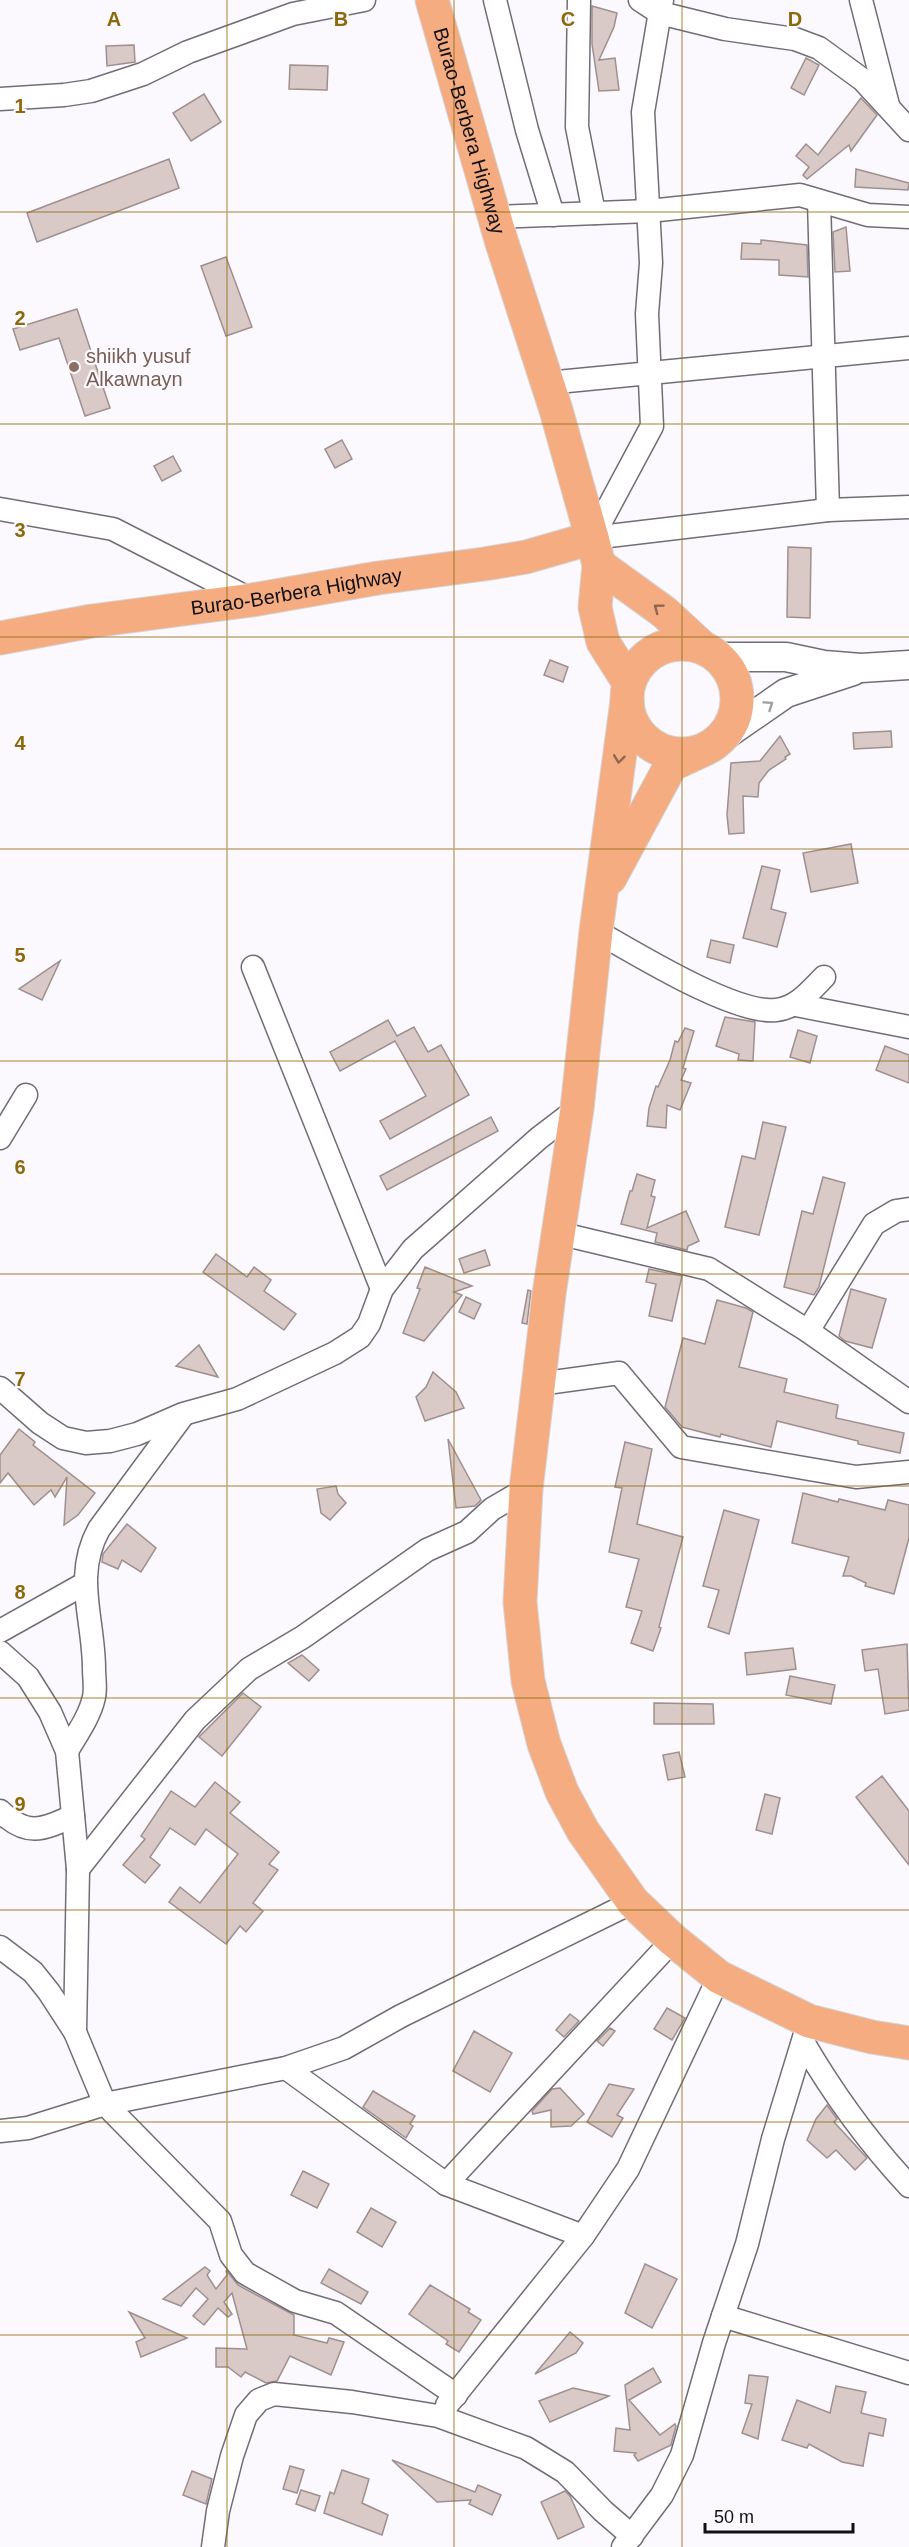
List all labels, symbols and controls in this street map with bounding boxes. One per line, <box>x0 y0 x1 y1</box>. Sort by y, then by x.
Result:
text: A <box>107 8 121 30</box>
text: B <box>334 8 348 30</box>
text: C <box>561 8 575 30</box>
text: D <box>788 8 802 30</box>
street label: Burao-Berbera Highway <box>430 25 510 236</box>
text: 1 <box>14 95 26 117</box>
text: 2 <box>14 307 26 329</box>
place label: shiikh yusuf Alkawnayn <box>86 345 191 390</box>
marker: shiikh yusuf Alkawnayn <box>67 360 81 374</box>
text: 3 <box>14 519 26 541</box>
street label: Burao-Berbera Highway <box>189 564 403 619</box>
one-way arrow <box>654 605 665 616</box>
one-way arrow <box>762 701 773 712</box>
text: 4 <box>14 732 26 754</box>
one-way arrow <box>614 754 626 763</box>
text: 5 <box>14 944 26 966</box>
text: 6 <box>14 1156 26 1178</box>
text: 7 <box>14 1368 26 1390</box>
text: 8 <box>14 1581 26 1603</box>
text: 9 <box>14 1793 26 1815</box>
scale bar <box>705 2496 854 2534</box>
text: 50 m <box>714 2507 754 2527</box>

